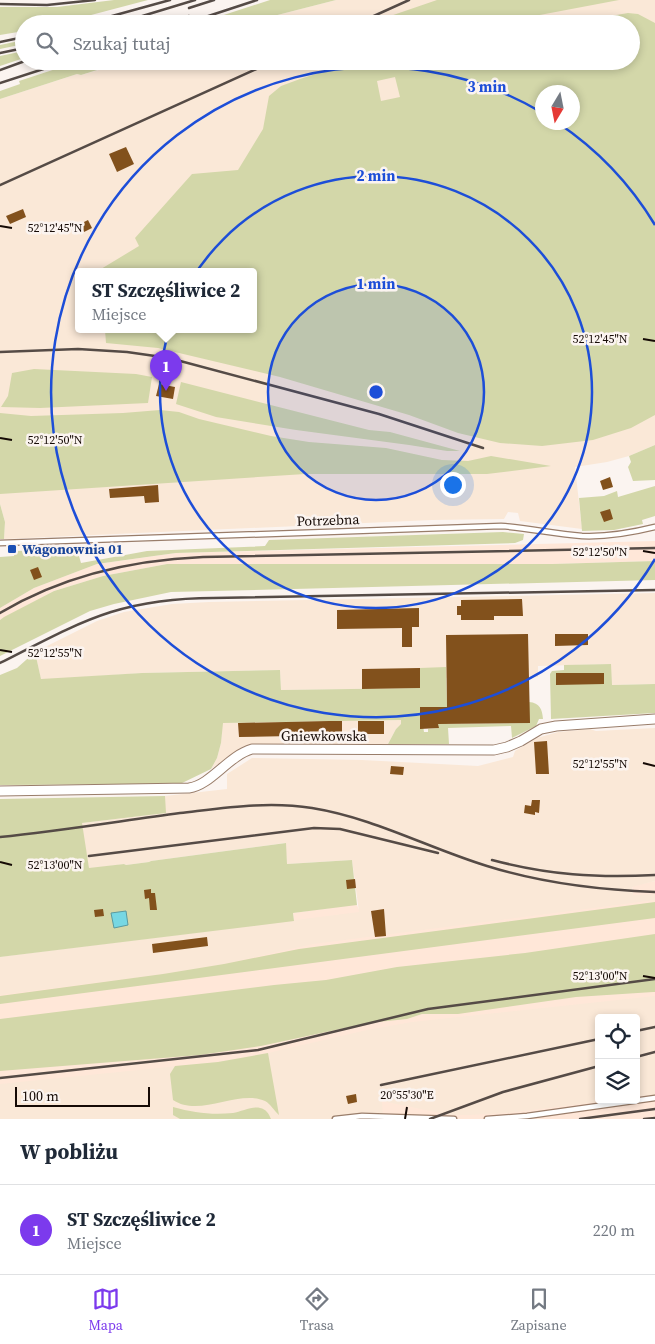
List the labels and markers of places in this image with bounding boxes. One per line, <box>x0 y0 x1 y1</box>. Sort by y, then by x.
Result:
pin: 1 <box>150 350 182 391</box>
centre of rings <box>367 383 385 401</box>
place label: Wagonownia 01 <box>22 539 123 559</box>
marker: Wagonownia 01 <box>6 543 18 555</box>

